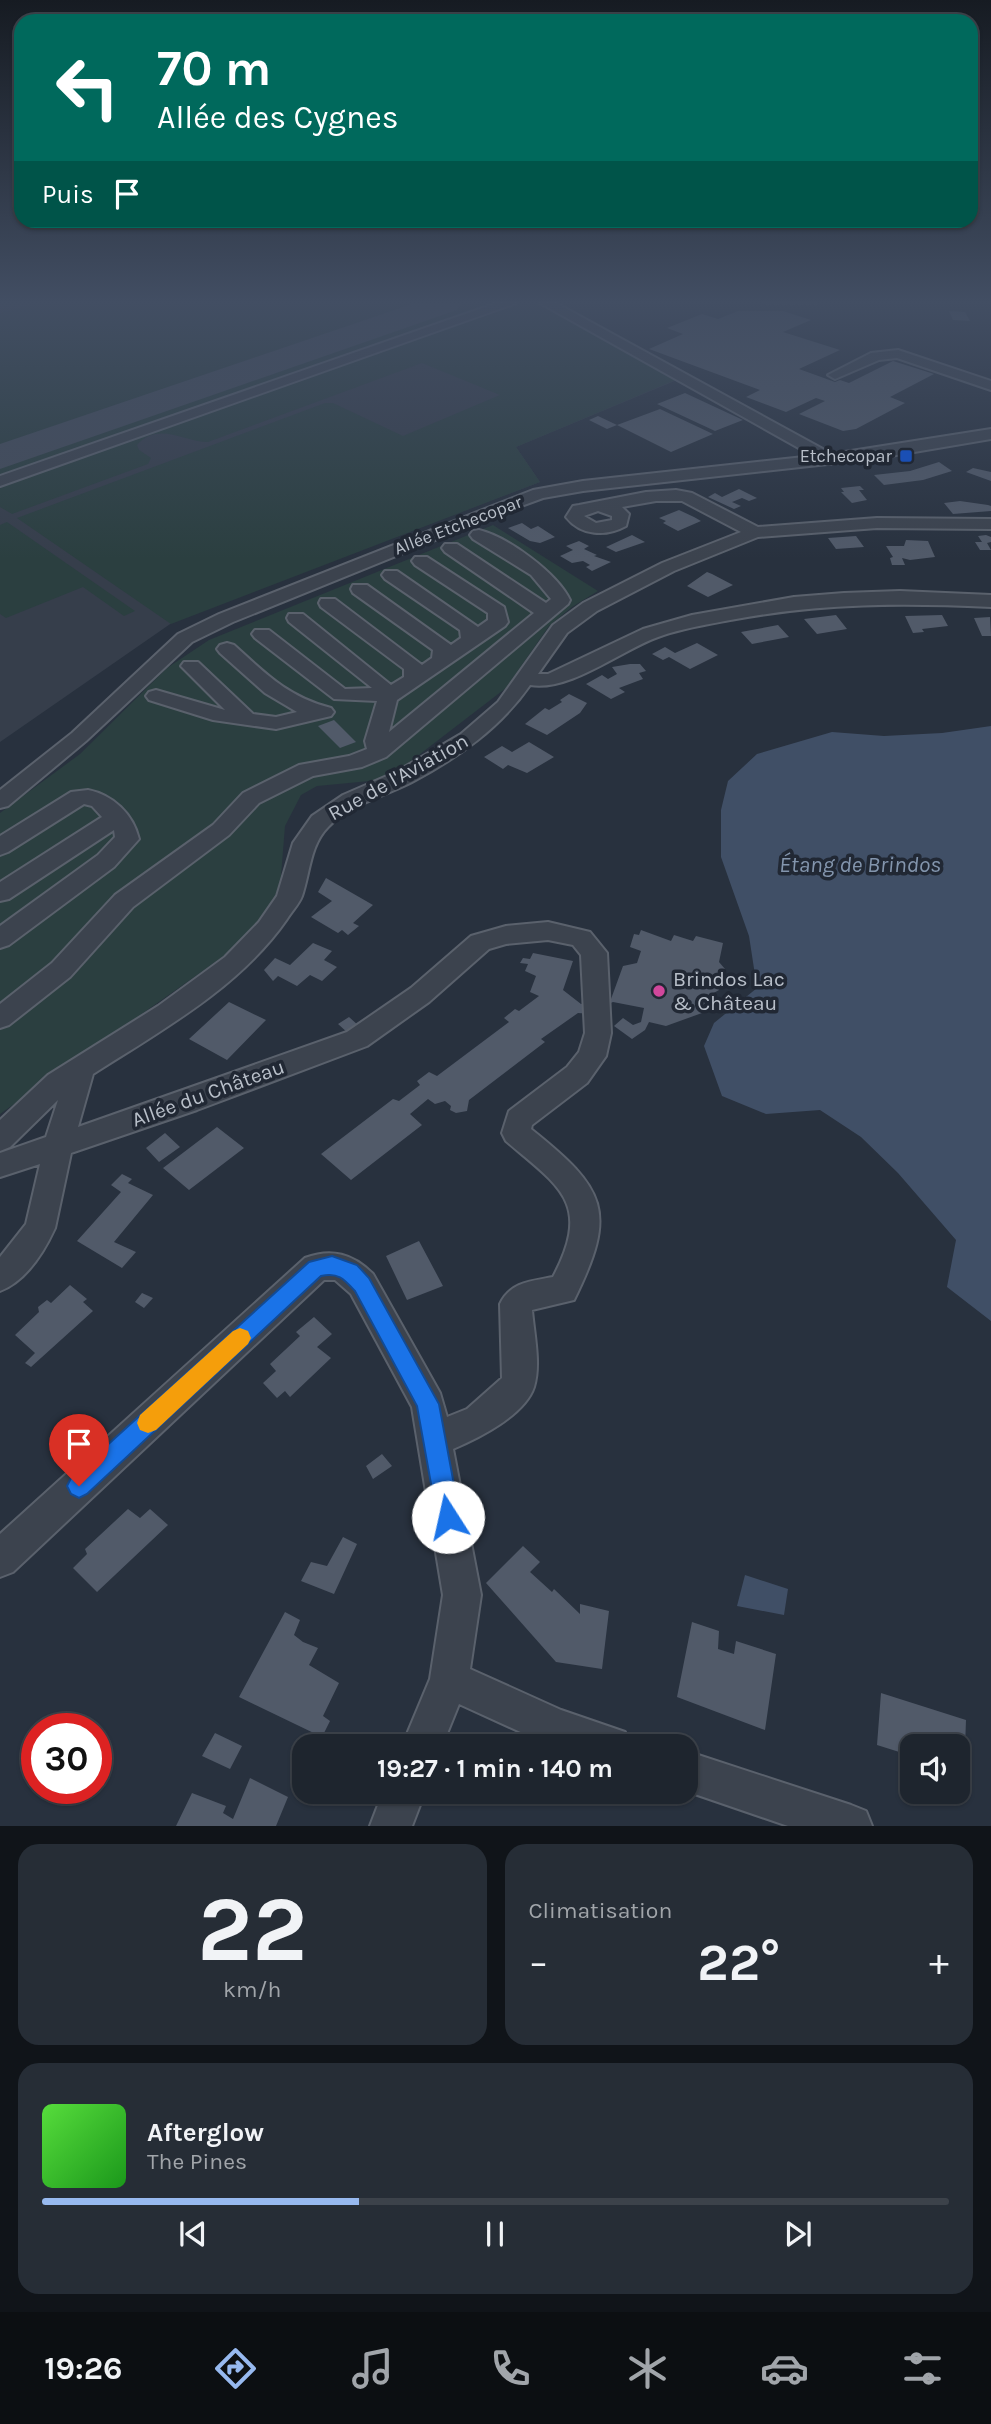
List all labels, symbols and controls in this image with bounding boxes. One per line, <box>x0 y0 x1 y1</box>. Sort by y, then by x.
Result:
text: 70 m <box>157 40 271 97</box>
icon: left <box>42 42 133 133</box>
text: Allée des Cygnes <box>157 99 398 136</box>
icon: arrive <box>108 175 146 213</box>
text: Puis <box>42 179 94 210</box>
place label: Etchecopar <box>800 445 892 467</box>
marker: Etchecopar <box>898 448 914 464</box>
street label: Allée Etchecopar <box>391 490 526 560</box>
street label: Rue de l'Aviation <box>324 729 472 825</box>
water label: Étang de Brindos <box>779 851 941 878</box>
place label: Brindos Lac & Château <box>673 967 785 1015</box>
marker: Brindos Lac & Château <box>651 983 667 999</box>
street label: Allée du Château <box>128 1054 288 1132</box>
pin <box>49 1414 109 1486</box>
icon: arrive <box>60 1425 98 1463</box>
position arrow <box>411 1480 485 1554</box>
speed limit sign: 30 <box>21 1713 112 1804</box>
map controls <box>900 1734 970 1804</box>
button: sound <box>900 1734 970 1804</box>
text: 19:27 · 1 min · 140 m <box>377 1753 613 1784</box>
text: 22 <box>197 1877 307 1983</box>
text: Climatisation <box>529 1897 672 1924</box>
text: 22° <box>697 1932 780 1993</box>
text: − <box>529 1940 548 1985</box>
text: + <box>929 1940 949 1985</box>
text: km/h <box>223 1976 281 2003</box>
text: Afterglow <box>147 2117 264 2148</box>
text: The Pines <box>147 2148 247 2175</box>
icon: previous <box>174 2215 212 2253</box>
icon: pause <box>476 2215 514 2253</box>
icon: next <box>779 2215 817 2253</box>
icon: directions <box>211 2344 260 2393</box>
icon: music <box>348 2344 397 2393</box>
icon: phone <box>486 2344 535 2393</box>
icon: climate <box>623 2344 672 2393</box>
icon: car <box>760 2344 809 2393</box>
icon: filters <box>898 2344 947 2393</box>
text: 19:26 <box>44 2350 123 2387</box>

